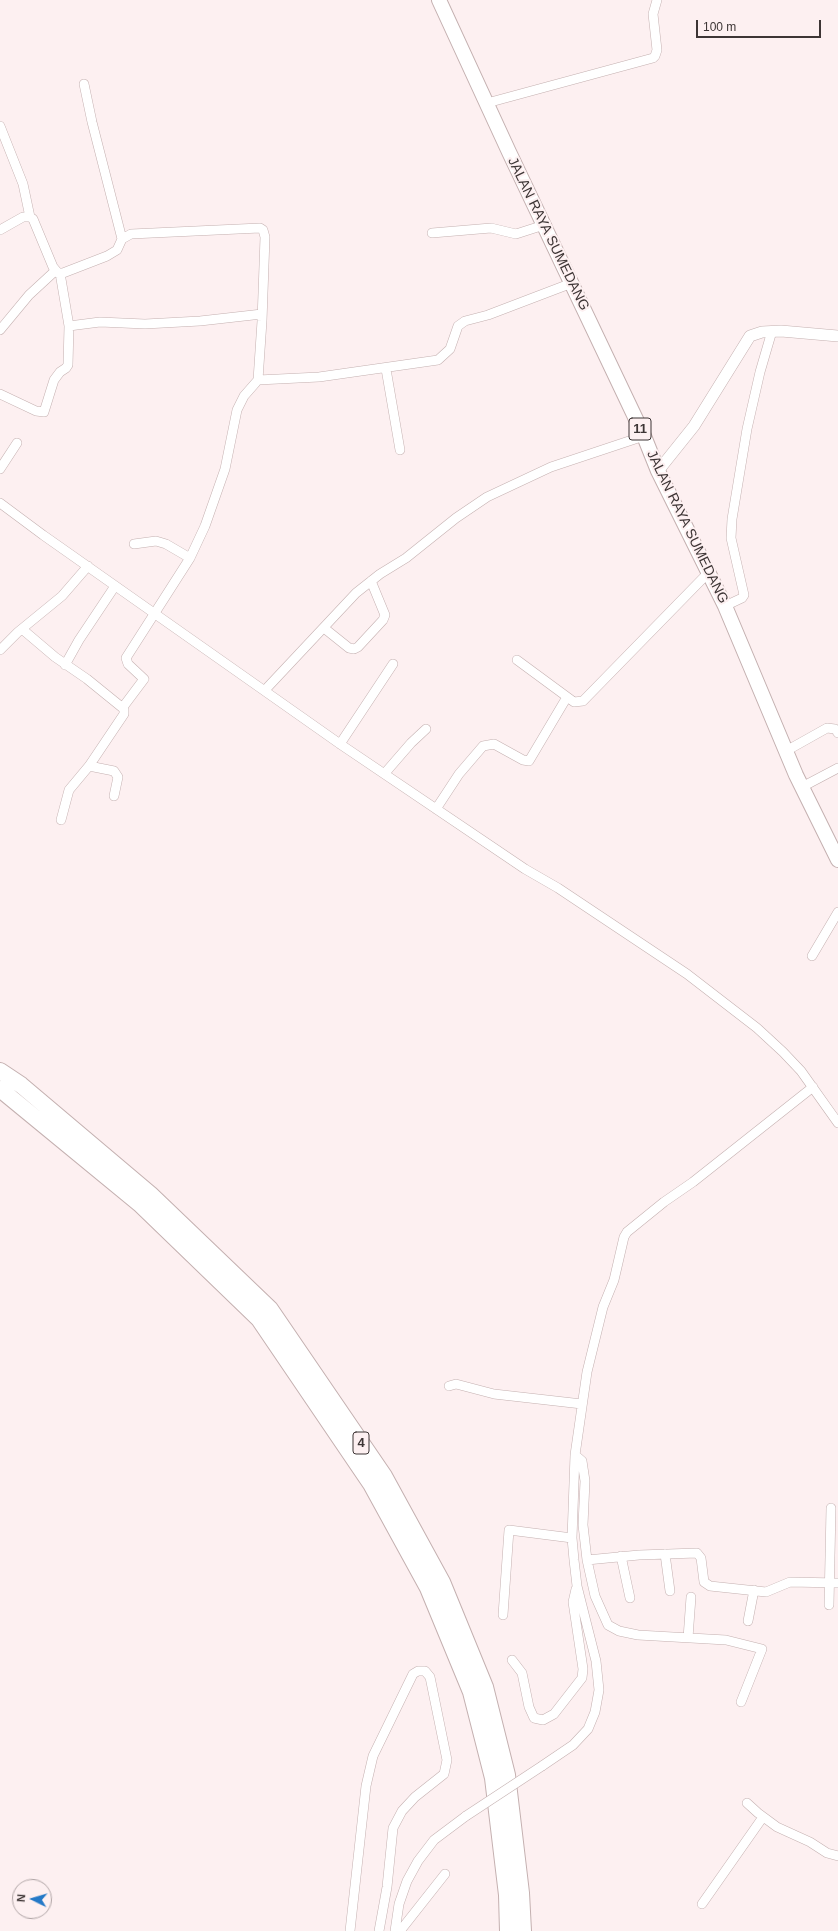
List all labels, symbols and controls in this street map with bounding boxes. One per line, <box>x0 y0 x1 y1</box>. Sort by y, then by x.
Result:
scale bar <box>698 12 823 38</box>
text: 100 m <box>703 20 736 34</box>
street label: JALAN RAYA SUMEDANG <box>504 155 592 313</box>
road number: 11 <box>629 418 651 440</box>
street label: JALAN RAYA SUMEDANG <box>643 448 731 606</box>
road number: 4 <box>353 1432 369 1454</box>
north arrow <box>12 1879 52 1919</box>
text: N <box>15 1894 27 1903</box>

